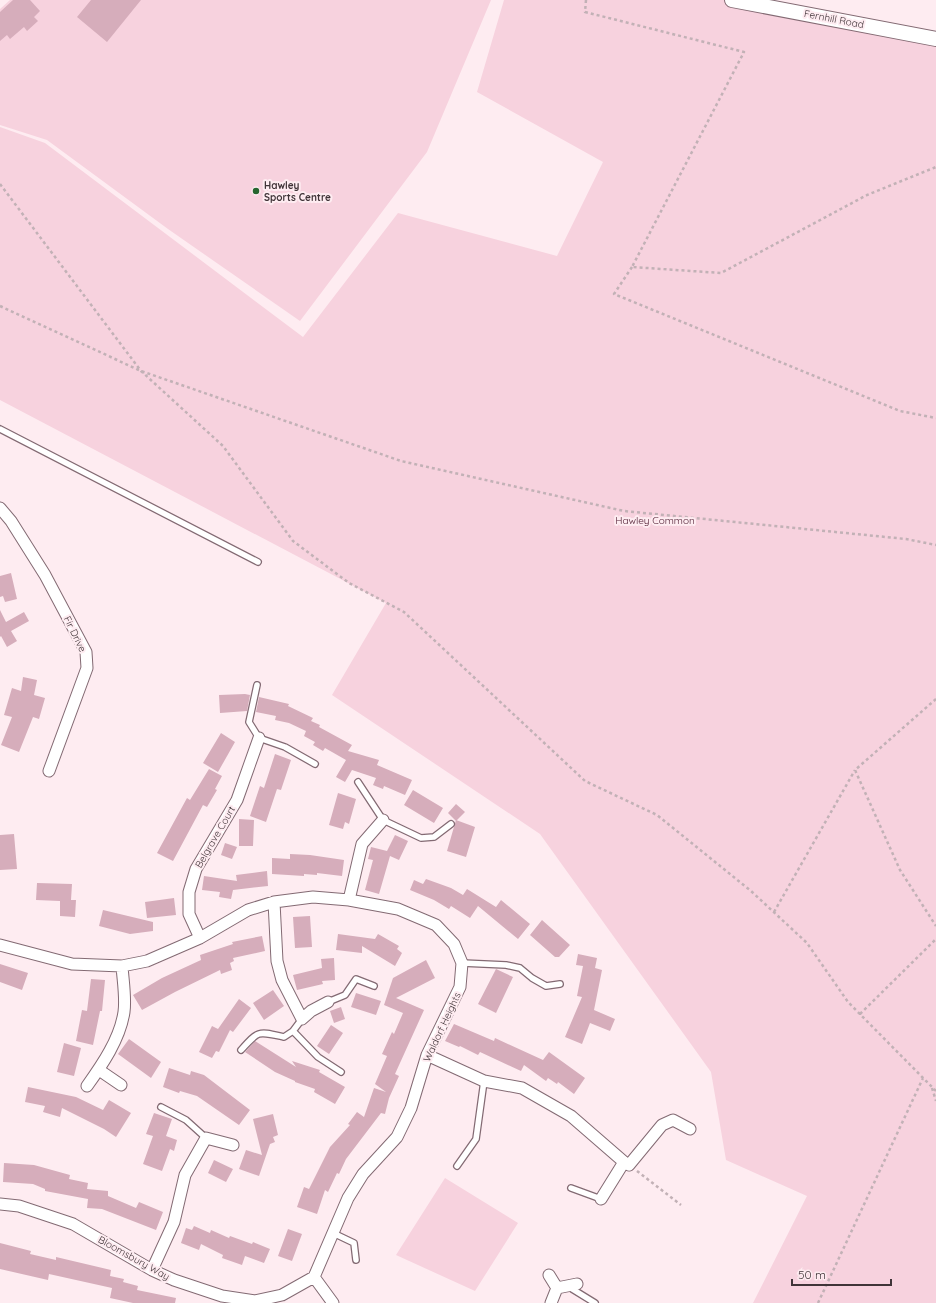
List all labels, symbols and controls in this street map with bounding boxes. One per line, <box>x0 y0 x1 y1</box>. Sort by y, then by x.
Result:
street label: Fernhill Road <box>803 7 865 31</box>
place label: Hawley Sports Centre <box>264 179 331 204</box>
marker: Hawley Sports Centre <box>251 186 261 196</box>
park label: Hawley Common <box>615 514 695 527</box>
street label: Fir Drive <box>61 614 89 654</box>
street label: Belgrave Court <box>192 803 238 870</box>
street label: Waldorf Heights <box>420 990 464 1064</box>
street label: Bloomsbury Way <box>96 1233 172 1283</box>
scale bar <box>792 1261 891 1287</box>
text: 50 m <box>798 1267 826 1282</box>

